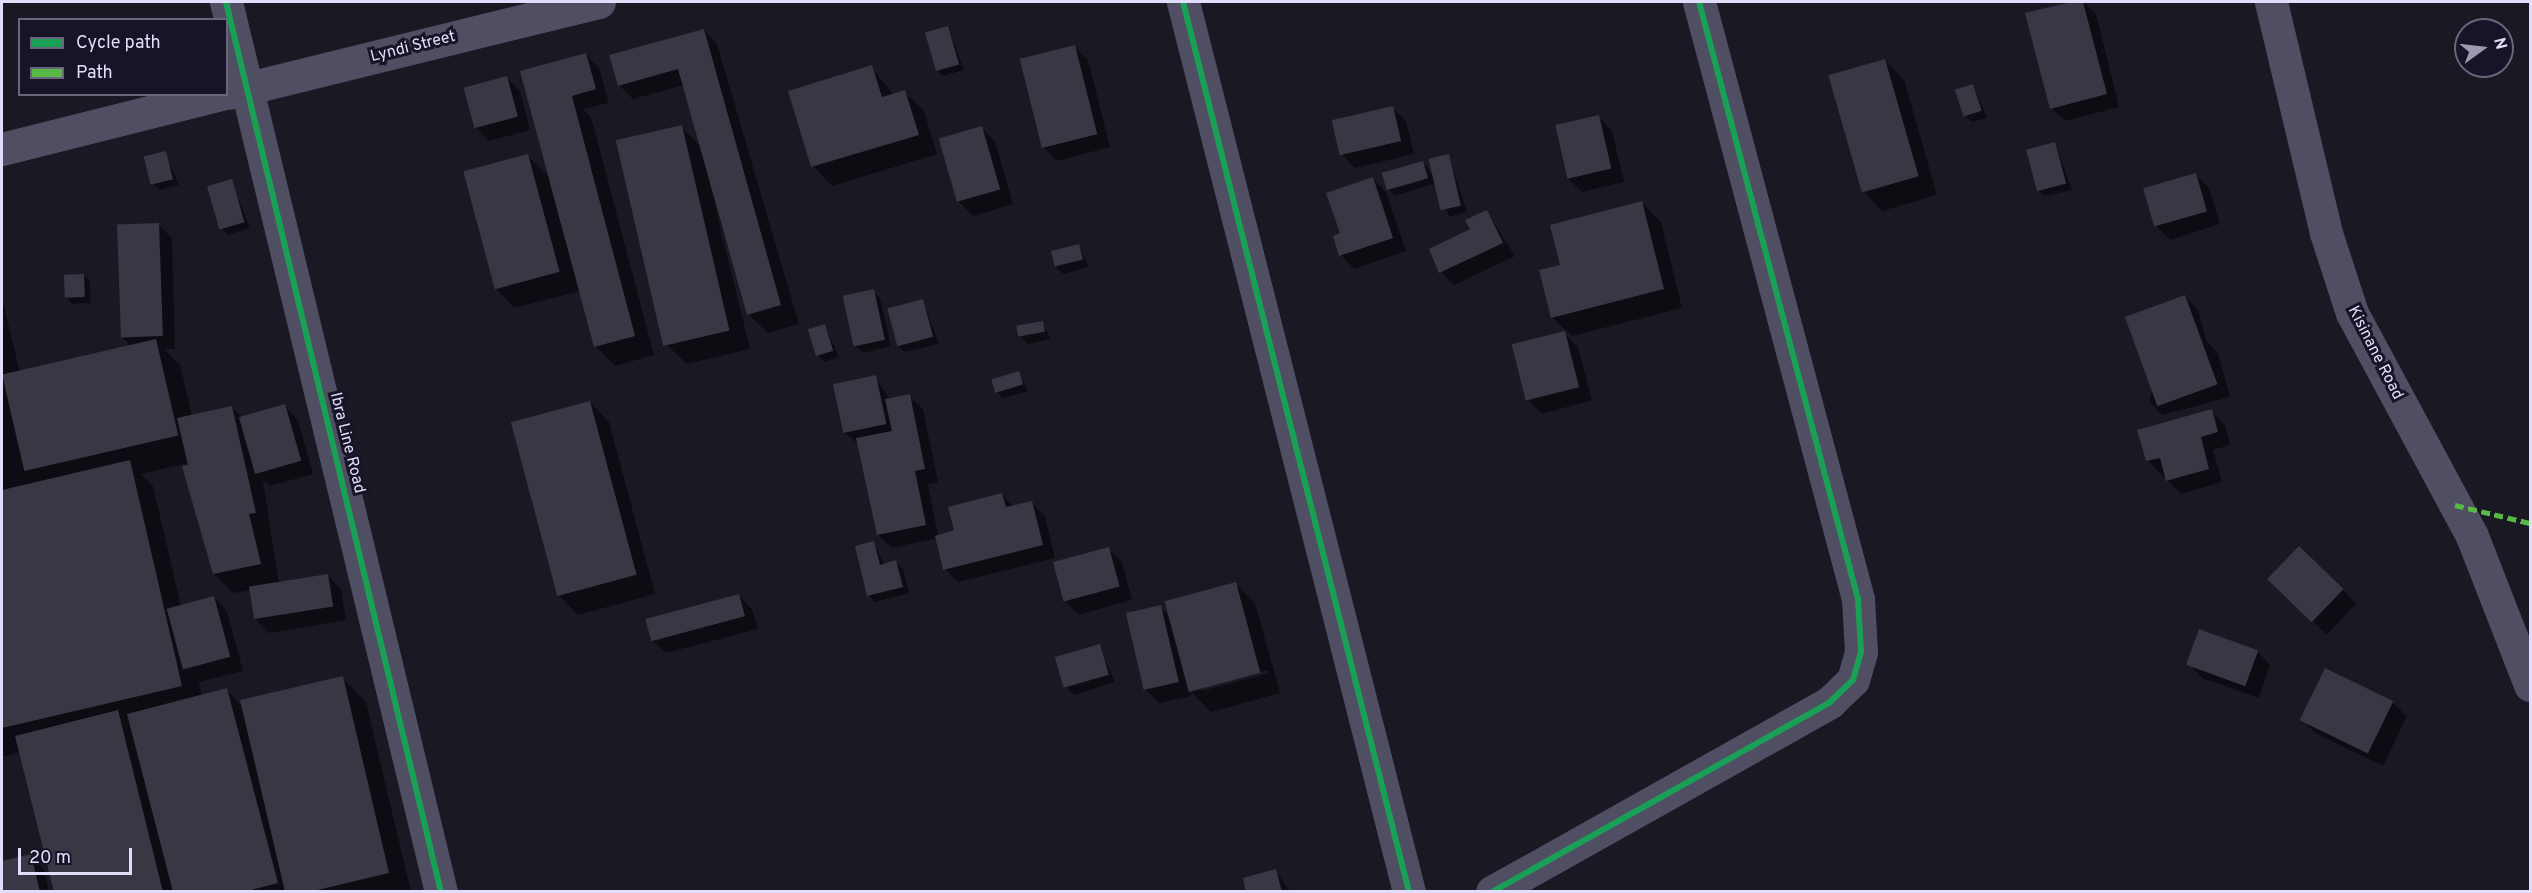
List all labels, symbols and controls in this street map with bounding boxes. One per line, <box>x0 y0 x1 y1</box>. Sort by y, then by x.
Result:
legend <box>18 18 228 96</box>
north arrow <box>2454 18 2514 78</box>
street label: Lyndi Street <box>368 27 458 67</box>
text: Cycle path <box>76 32 161 55</box>
text: N <box>2488 36 2511 52</box>
text: Path <box>76 62 113 85</box>
street label: Kisinane Road <box>2343 303 2407 403</box>
street label: Ibra Line Road <box>325 391 369 495</box>
scale bar <box>21 836 135 874</box>
text: 20 m <box>29 847 71 870</box>

